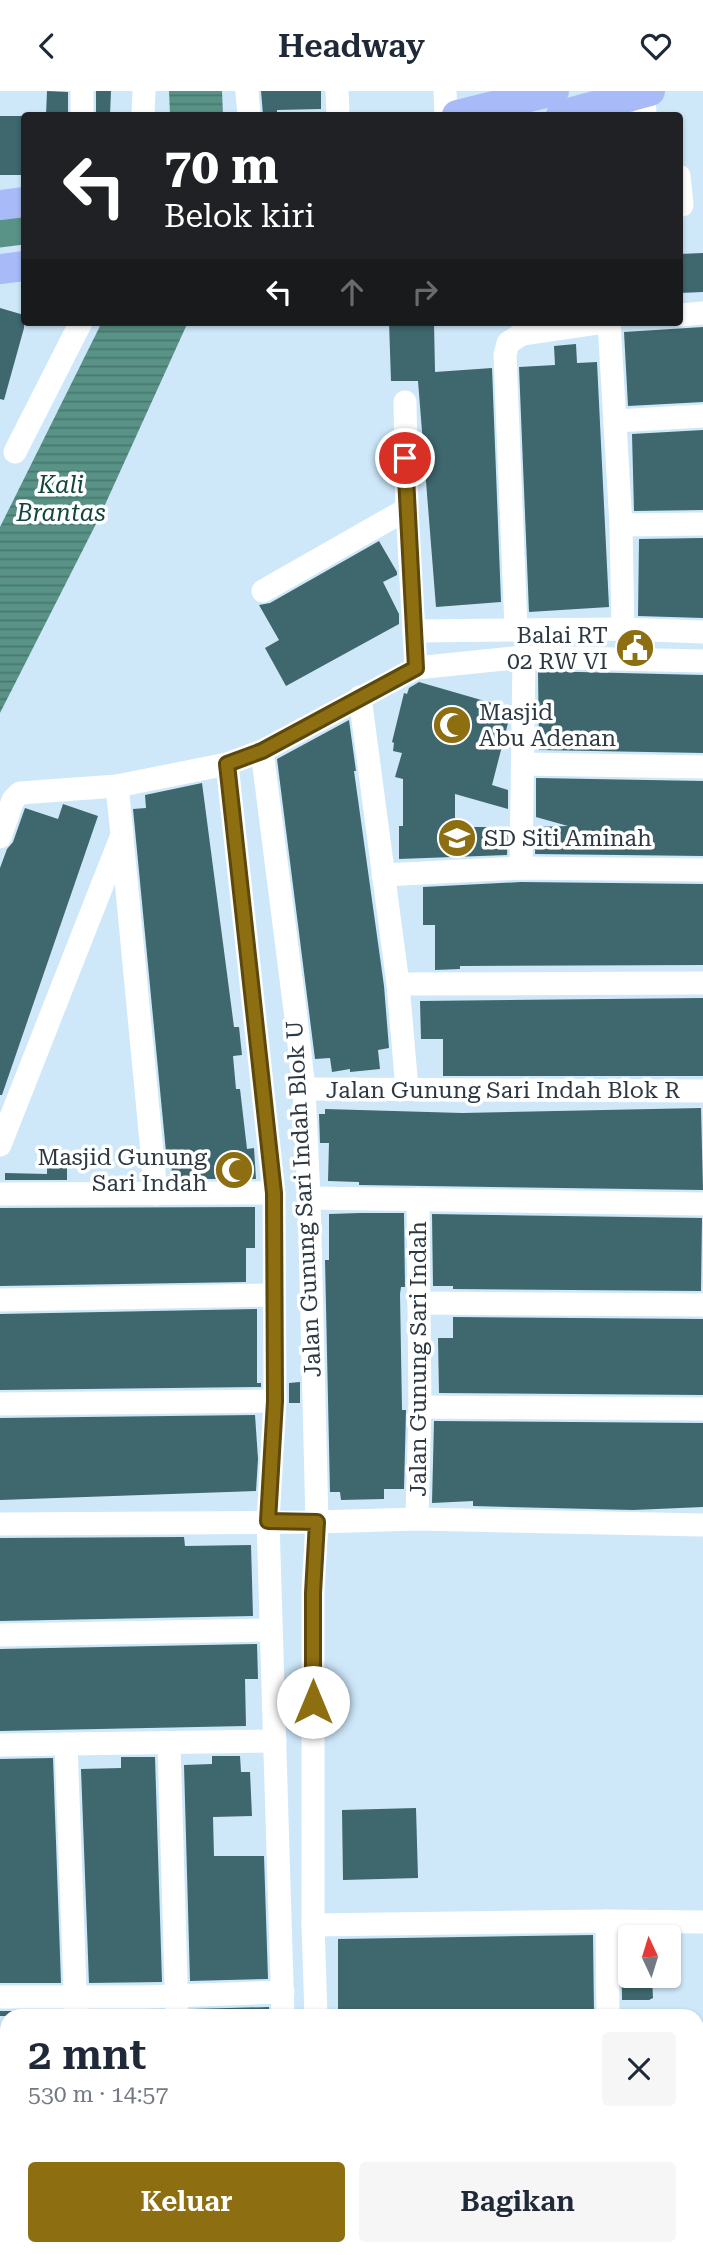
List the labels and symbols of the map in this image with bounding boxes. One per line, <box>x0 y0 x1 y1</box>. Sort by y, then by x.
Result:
pin <box>375 428 435 488</box>
water label: Kali Brantas <box>15 471 106 527</box>
place label: Balai RT 02 RW VI <box>507 622 608 675</box>
public building icon: Balai RT 02 RW VI <box>614 627 656 669</box>
place label: Masjid Abu Adenan <box>479 699 616 752</box>
mosque icon: Masjid Abu Adenan <box>431 704 473 746</box>
school or university icon: SD Siti Aminah <box>436 817 478 859</box>
place label: SD Siti Aminah <box>484 825 652 852</box>
street label: Jalan Gunung Sari Indah Blok U <box>281 1020 327 1378</box>
street label: Jalan Gunung Sari Indah Blok R <box>326 1077 680 1104</box>
place label: Masjid Gunung Sari Indah <box>37 1144 207 1197</box>
mosque icon: Masjid Gunung Sari Indah <box>213 1149 255 1191</box>
street label: Jalan Gunung Sari Indah <box>405 1221 432 1497</box>
position arrow <box>276 1665 350 1739</box>
north arrow <box>618 1925 681 1988</box>

